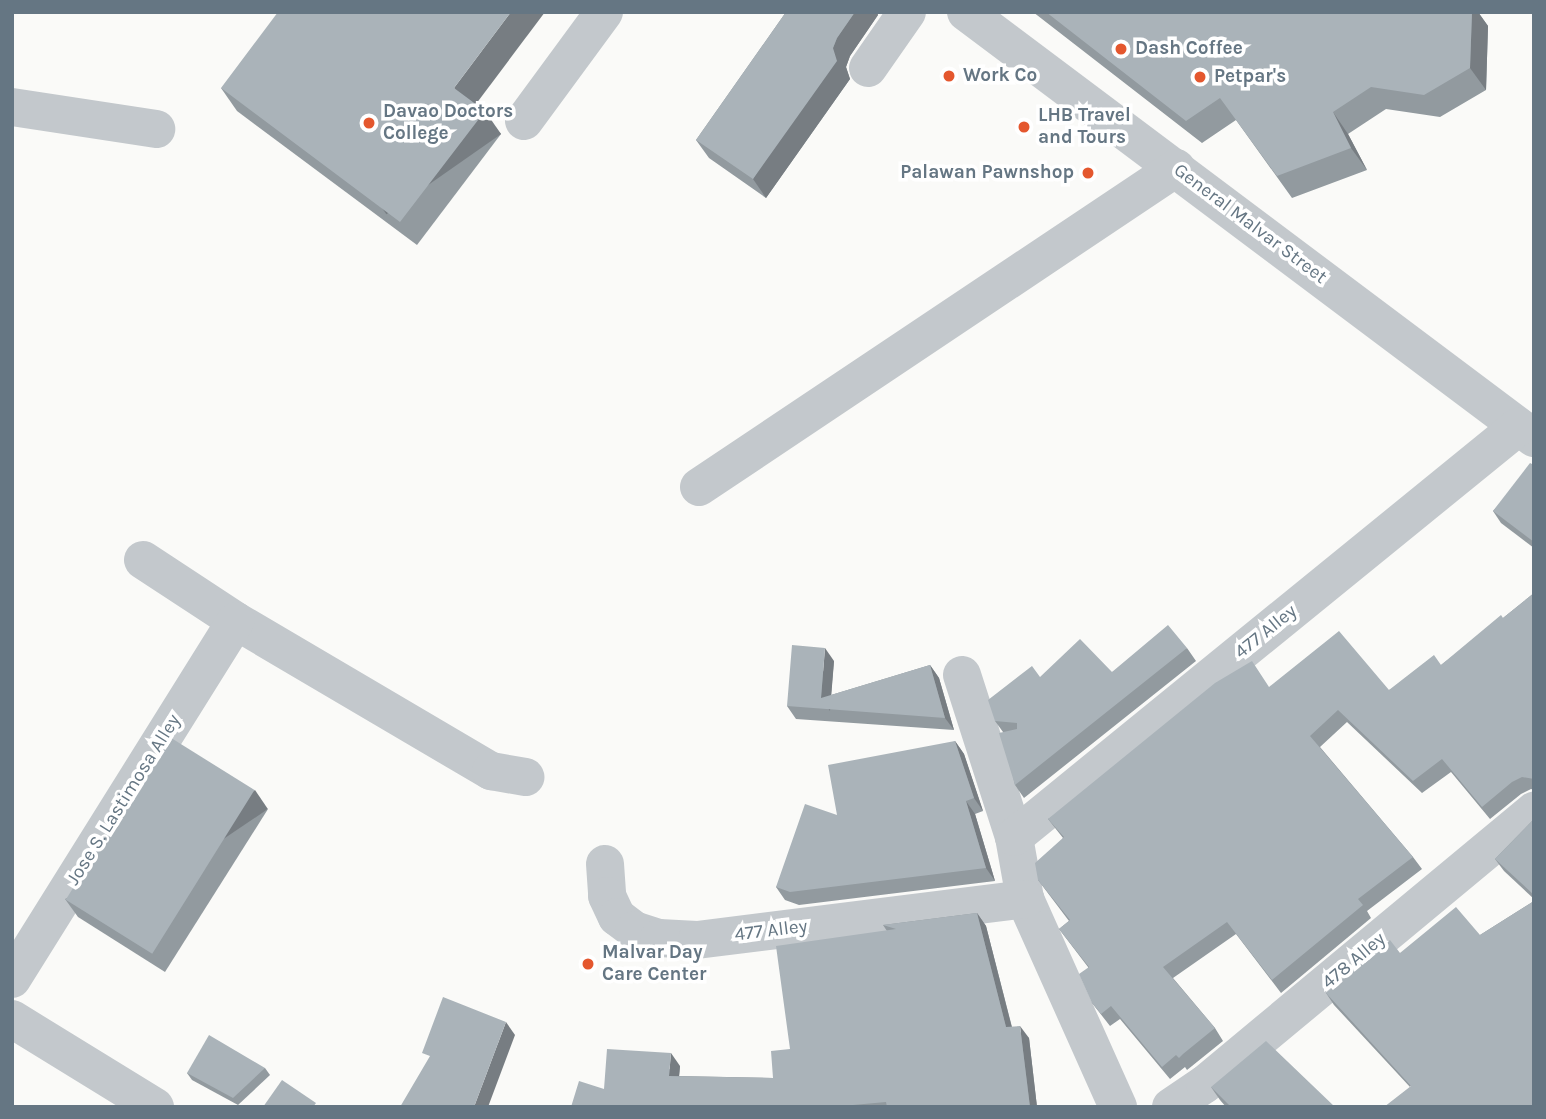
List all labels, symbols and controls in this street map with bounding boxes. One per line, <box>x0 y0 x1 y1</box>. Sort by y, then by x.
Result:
place label: Dash Coffee <box>1135 38 1243 60</box>
marker: Dash Coffee <box>1113 41 1129 57</box>
place label: Work Co <box>963 65 1037 87</box>
place label: Petpar's <box>1214 66 1286 88</box>
marker: Work Co <box>941 68 957 84</box>
marker: Petpar's <box>1192 69 1208 85</box>
place label: Davao Doctors College <box>383 101 513 145</box>
place label: LHB Travel and Tours <box>1038 105 1131 149</box>
marker: Davao Doctors College <box>361 115 377 131</box>
marker: LHB Travel and Tours <box>1016 119 1032 135</box>
street label: General Malvar Street <box>1169 159 1331 289</box>
place label: Palawan Pawnshop <box>900 162 1074 184</box>
marker: Palawan Pawnshop <box>1080 165 1096 181</box>
street label: 477 Alley <box>1230 600 1302 664</box>
street label: Jose S. Lastimosa Alley <box>62 710 186 890</box>
street label: 477 Alley <box>733 915 809 947</box>
street label: 478 Alley <box>1318 928 1390 994</box>
place label: Malvar Day Care Center <box>602 942 706 986</box>
marker: Malvar Day Care Center <box>580 956 596 972</box>

